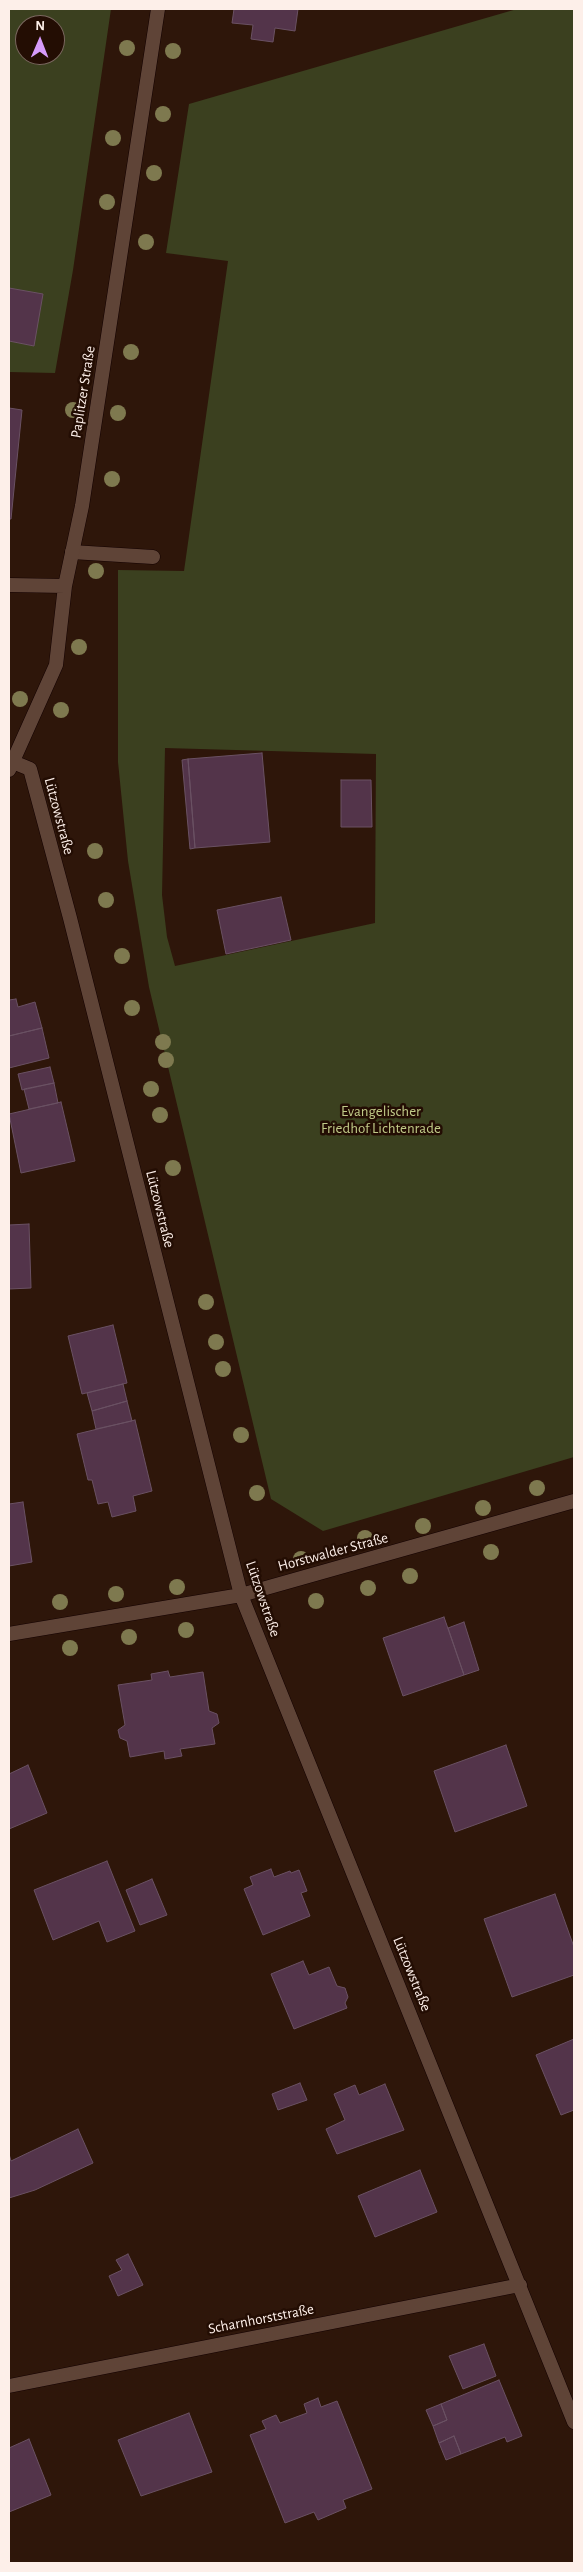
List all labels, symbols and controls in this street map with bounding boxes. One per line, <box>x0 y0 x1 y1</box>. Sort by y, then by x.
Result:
north arrow <box>15 15 65 65</box>
text: N <box>35 19 45 33</box>
street label: Paplitzer Straße <box>67 345 99 439</box>
street label: Lützowstraße <box>40 775 78 857</box>
park label: Evangelischer Friedhof Lichtenrade <box>321 1102 441 1137</box>
street label: Lützowstraße <box>142 1168 178 1250</box>
street label: Horstwalder Straße <box>276 1529 390 1575</box>
street label: Lützowstraße <box>242 1559 284 1639</box>
street label: Lützowstraße <box>389 1934 435 2014</box>
street label: Scharnhorststraße <box>207 2300 315 2338</box>

